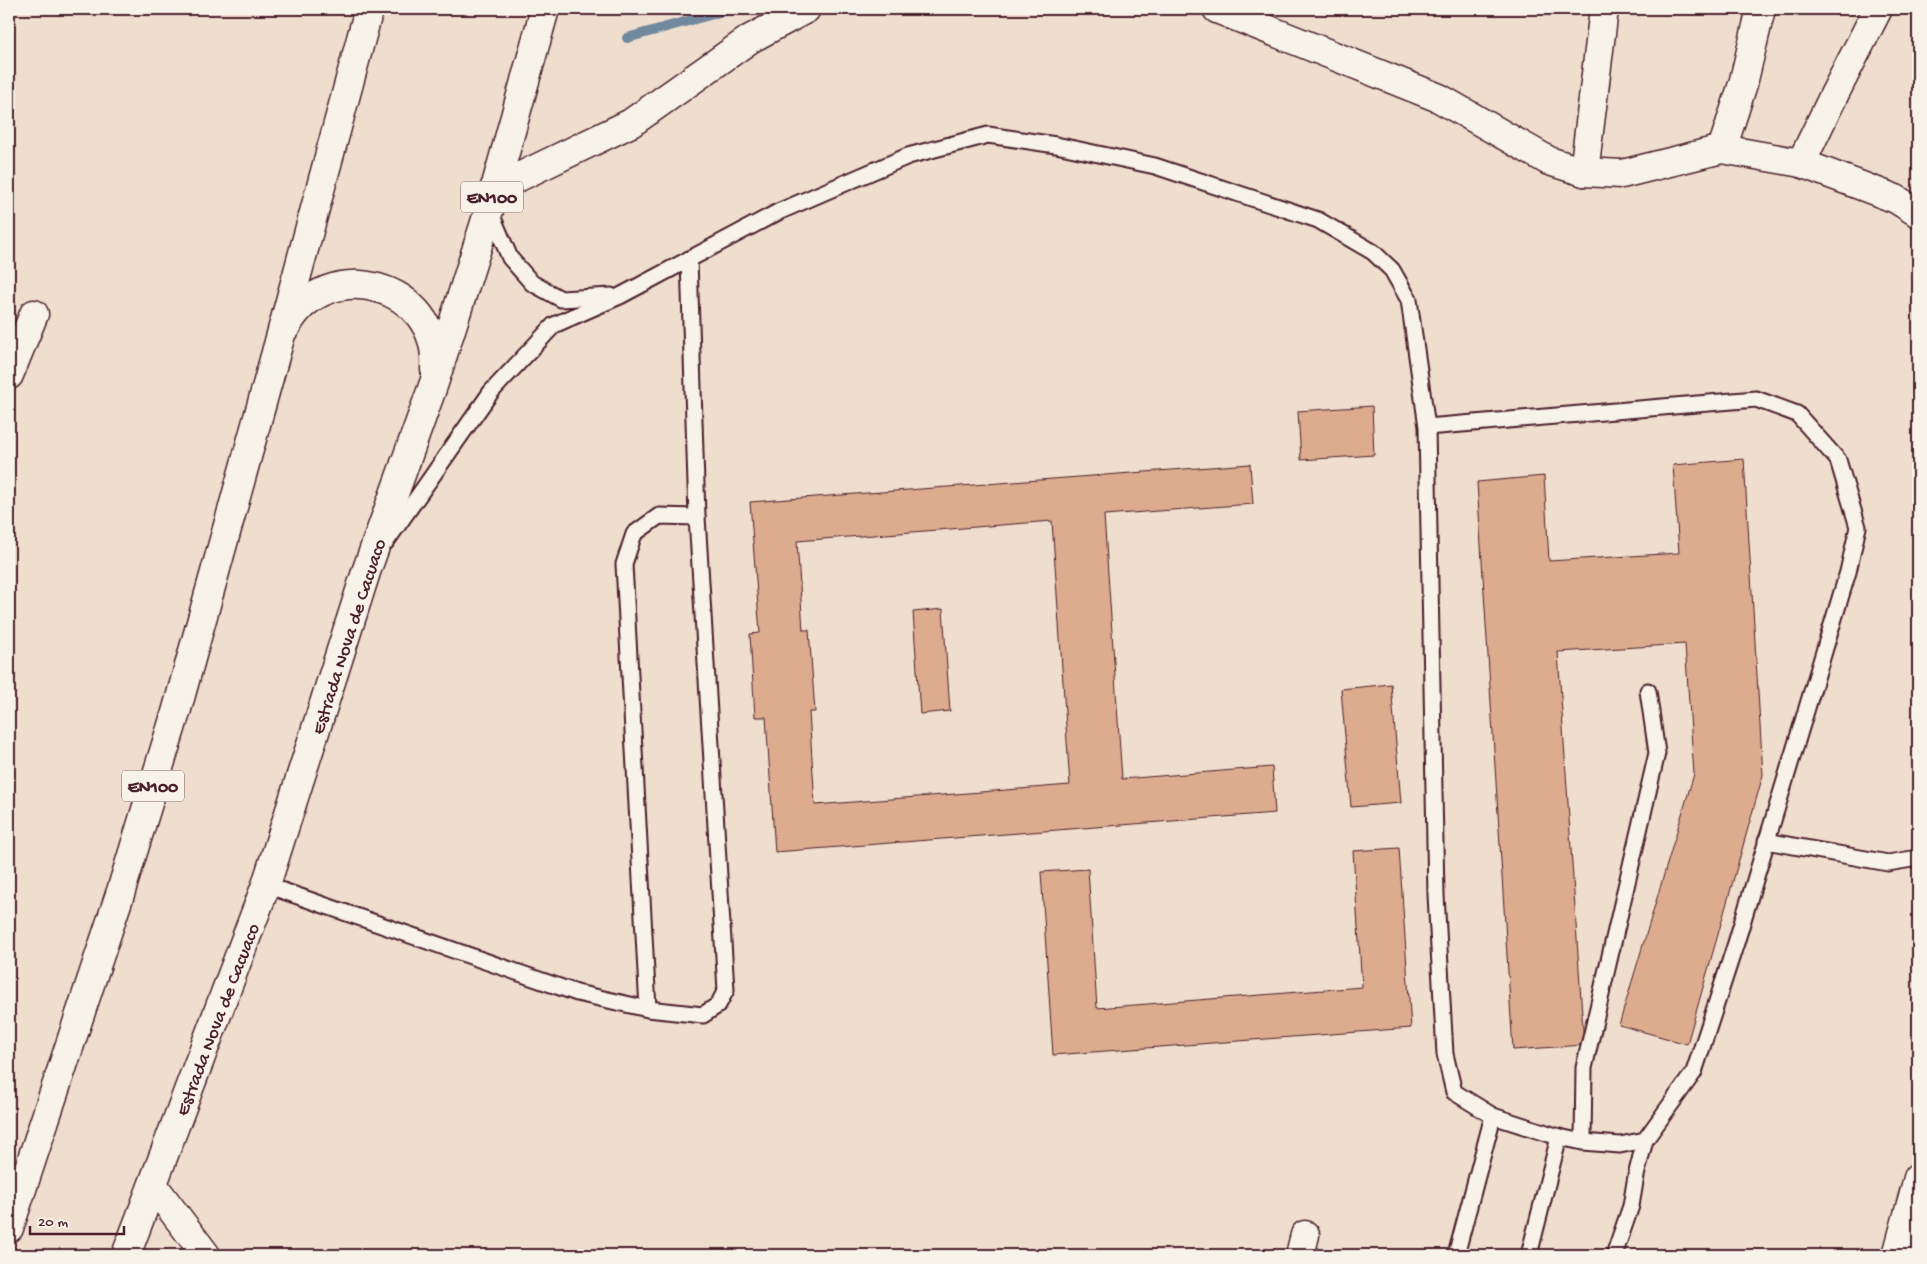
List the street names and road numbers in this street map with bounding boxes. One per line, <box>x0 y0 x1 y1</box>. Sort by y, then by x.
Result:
road number: EN100 <box>461 182 523 212</box>
street label: Estrada Nova de Cacuaco <box>308 536 393 738</box>
road number: EN100 <box>122 770 184 801</box>
street label: Estrada Nova de Cacuaco <box>172 921 267 1120</box>

